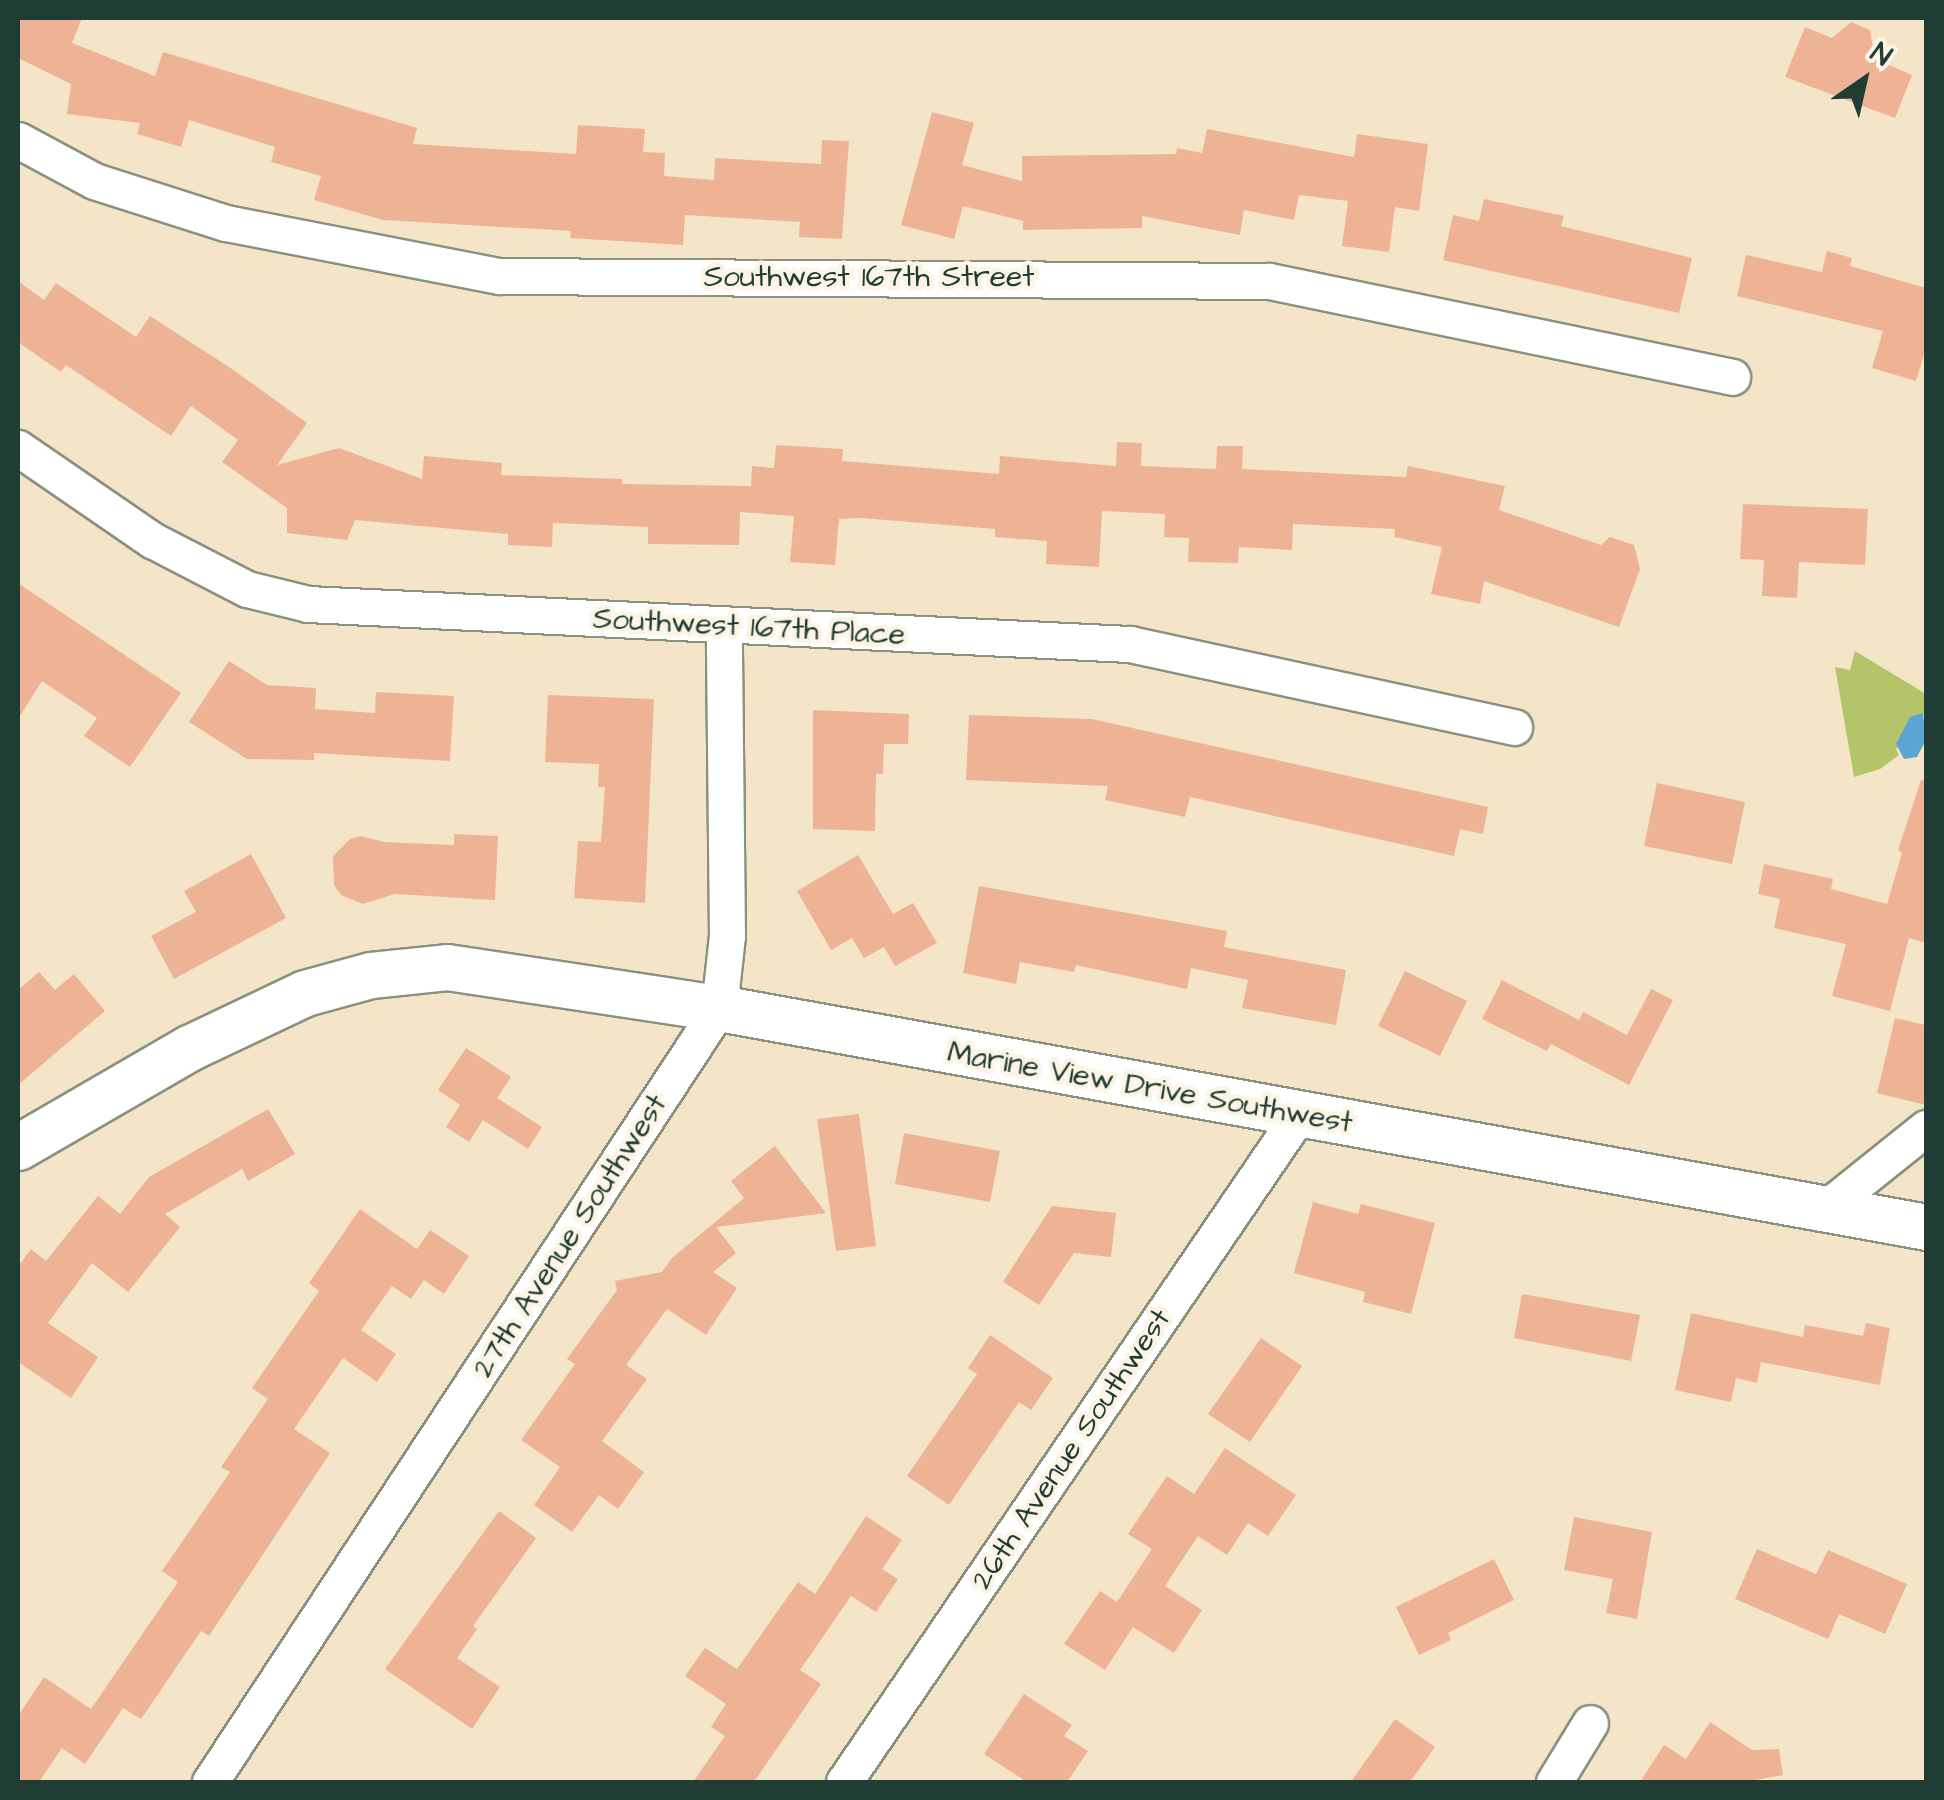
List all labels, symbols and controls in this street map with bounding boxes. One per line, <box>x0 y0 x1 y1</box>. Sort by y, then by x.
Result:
north arrow <box>1814 30 1914 130</box>
text: N <box>1863 34 1899 76</box>
street label: Southwest 167th Street <box>704 259 1034 295</box>
street label: Southwest 167th Place <box>592 601 906 653</box>
street label: Marine View Drive Southwest <box>945 1035 1355 1141</box>
street label: 27th Avenue Southwest <box>465 1088 675 1384</box>
street label: 26th Avenue Southwest <box>964 1302 1178 1596</box>

